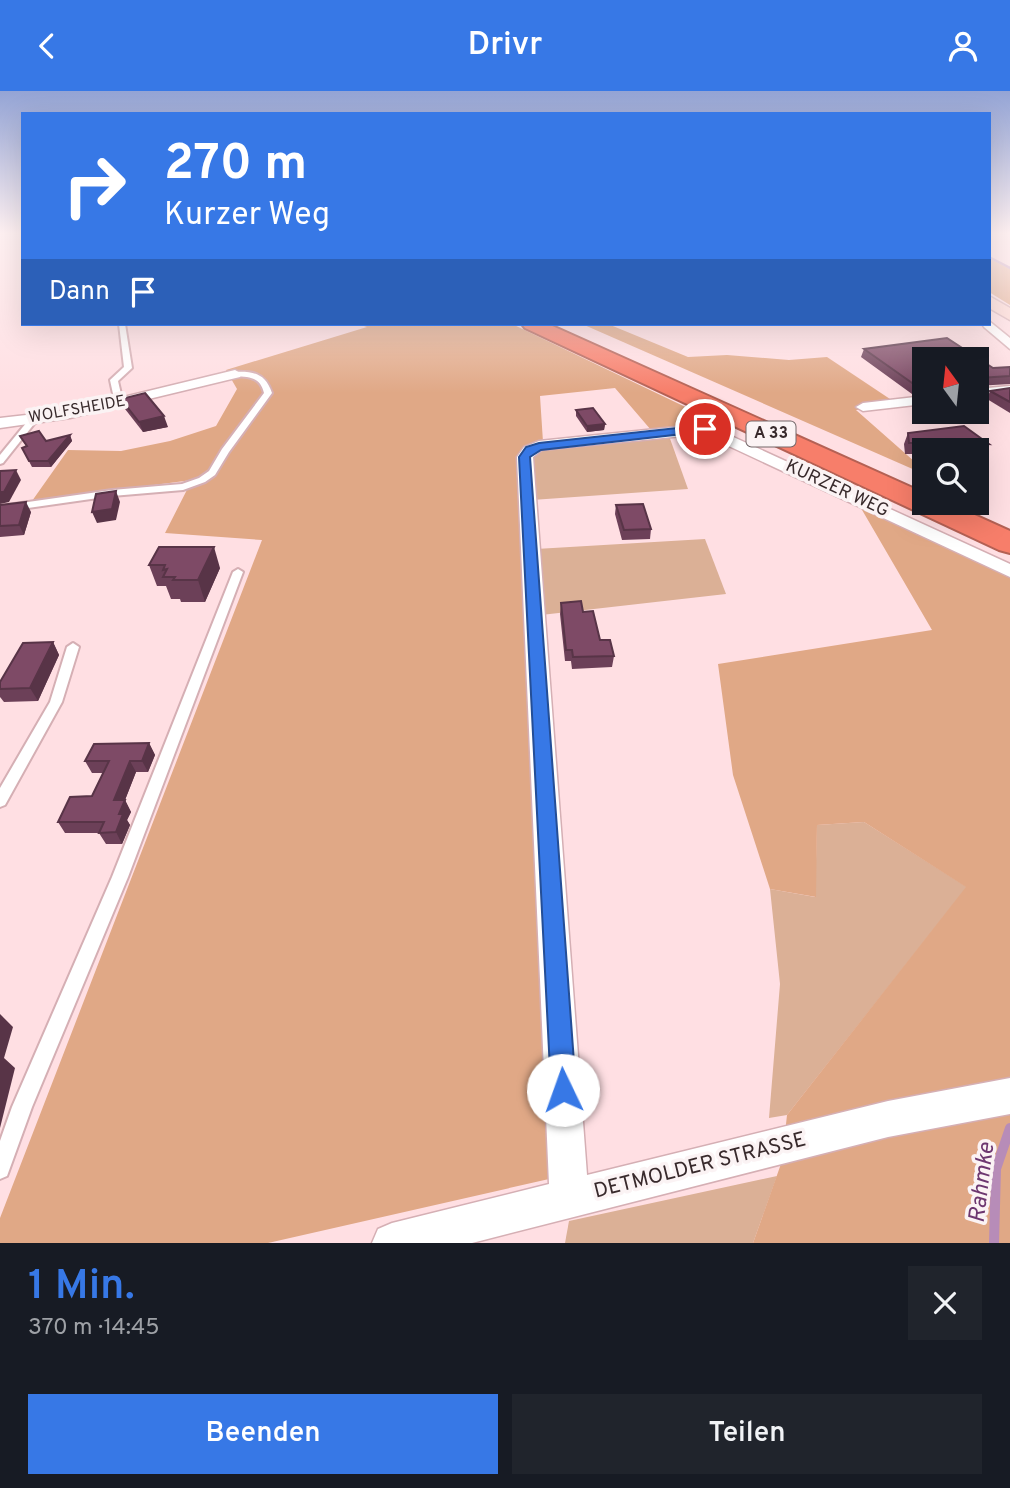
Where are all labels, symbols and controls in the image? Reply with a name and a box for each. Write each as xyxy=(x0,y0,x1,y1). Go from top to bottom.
text: Drivr xyxy=(468,26,542,66)
icon: back xyxy=(28,27,66,65)
icon: person xyxy=(944,27,982,65)
text: 270 m xyxy=(164,135,307,197)
icon: right xyxy=(49,140,140,231)
text: Kurzer Weg xyxy=(164,196,330,236)
icon: arrive xyxy=(124,273,162,311)
text: Dann xyxy=(49,276,110,309)
north arrow xyxy=(912,347,989,423)
map controls xyxy=(912,347,989,515)
street label: WOLFSHEIDE xyxy=(27,392,127,428)
pin xyxy=(675,399,735,459)
icon: arrive xyxy=(686,410,724,448)
road number: A 33 xyxy=(746,421,796,447)
button: search xyxy=(912,438,989,515)
street label: KURZER WEG xyxy=(782,455,892,523)
position arrow xyxy=(526,1053,600,1127)
street label: DETMOLDER STRASSE xyxy=(591,1127,809,1205)
water label: Rahmke xyxy=(964,1140,1002,1225)
text: 1 Min. xyxy=(28,1261,135,1314)
button: close xyxy=(908,1266,982,1340)
text: 370 m · 14:45 xyxy=(28,1314,160,1343)
button: Beenden xyxy=(28,1394,498,1474)
button: Teilen xyxy=(512,1394,982,1474)

